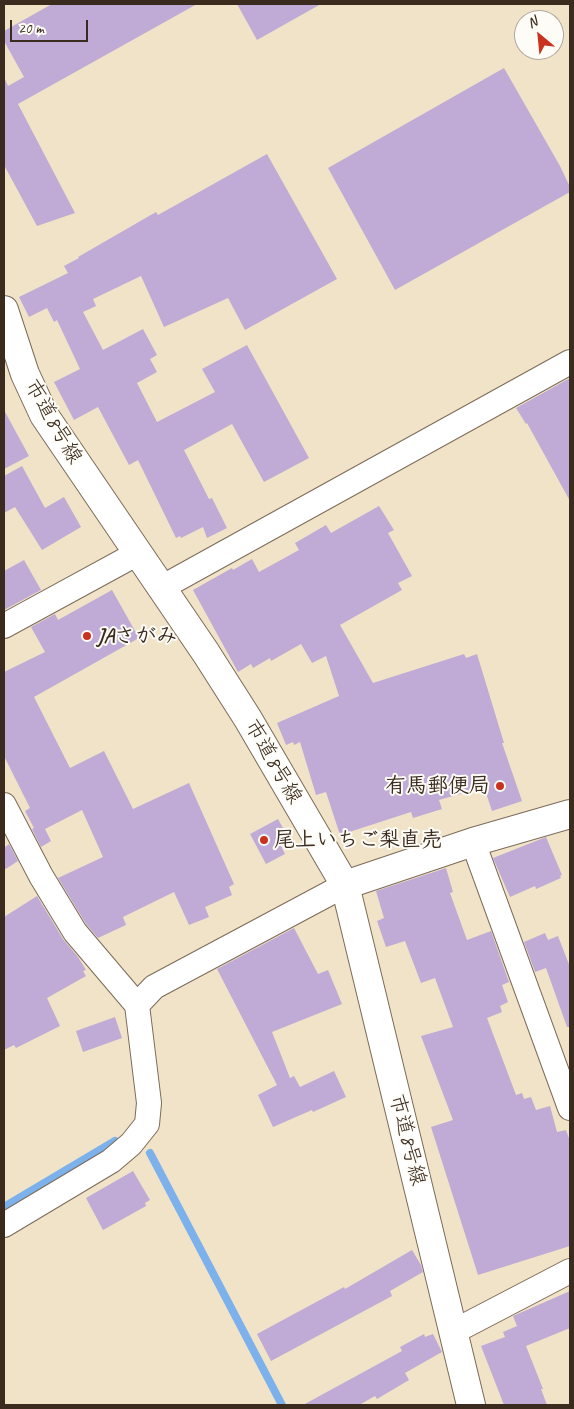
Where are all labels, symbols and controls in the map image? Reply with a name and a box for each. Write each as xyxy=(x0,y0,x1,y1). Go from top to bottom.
scale bar xyxy=(12,10,90,42)
north arrow xyxy=(514,10,564,60)
text: N xyxy=(524,13,540,32)
text: 20 m xyxy=(18,19,44,38)
street label: 市道8号線 xyxy=(19,375,87,469)
place label: JAさがみ xyxy=(97,623,177,649)
marker: JAさがみ xyxy=(81,630,93,642)
street label: 市道8号線 xyxy=(239,715,307,809)
place label: 有馬郵便局 xyxy=(385,773,490,799)
marker: 有馬郵便局 xyxy=(494,780,506,792)
place label: 尾上いちご梨直売 xyxy=(274,827,442,853)
marker: 尾上いちご梨直売 xyxy=(258,834,270,846)
street label: 市道8号線 xyxy=(383,1092,431,1188)

